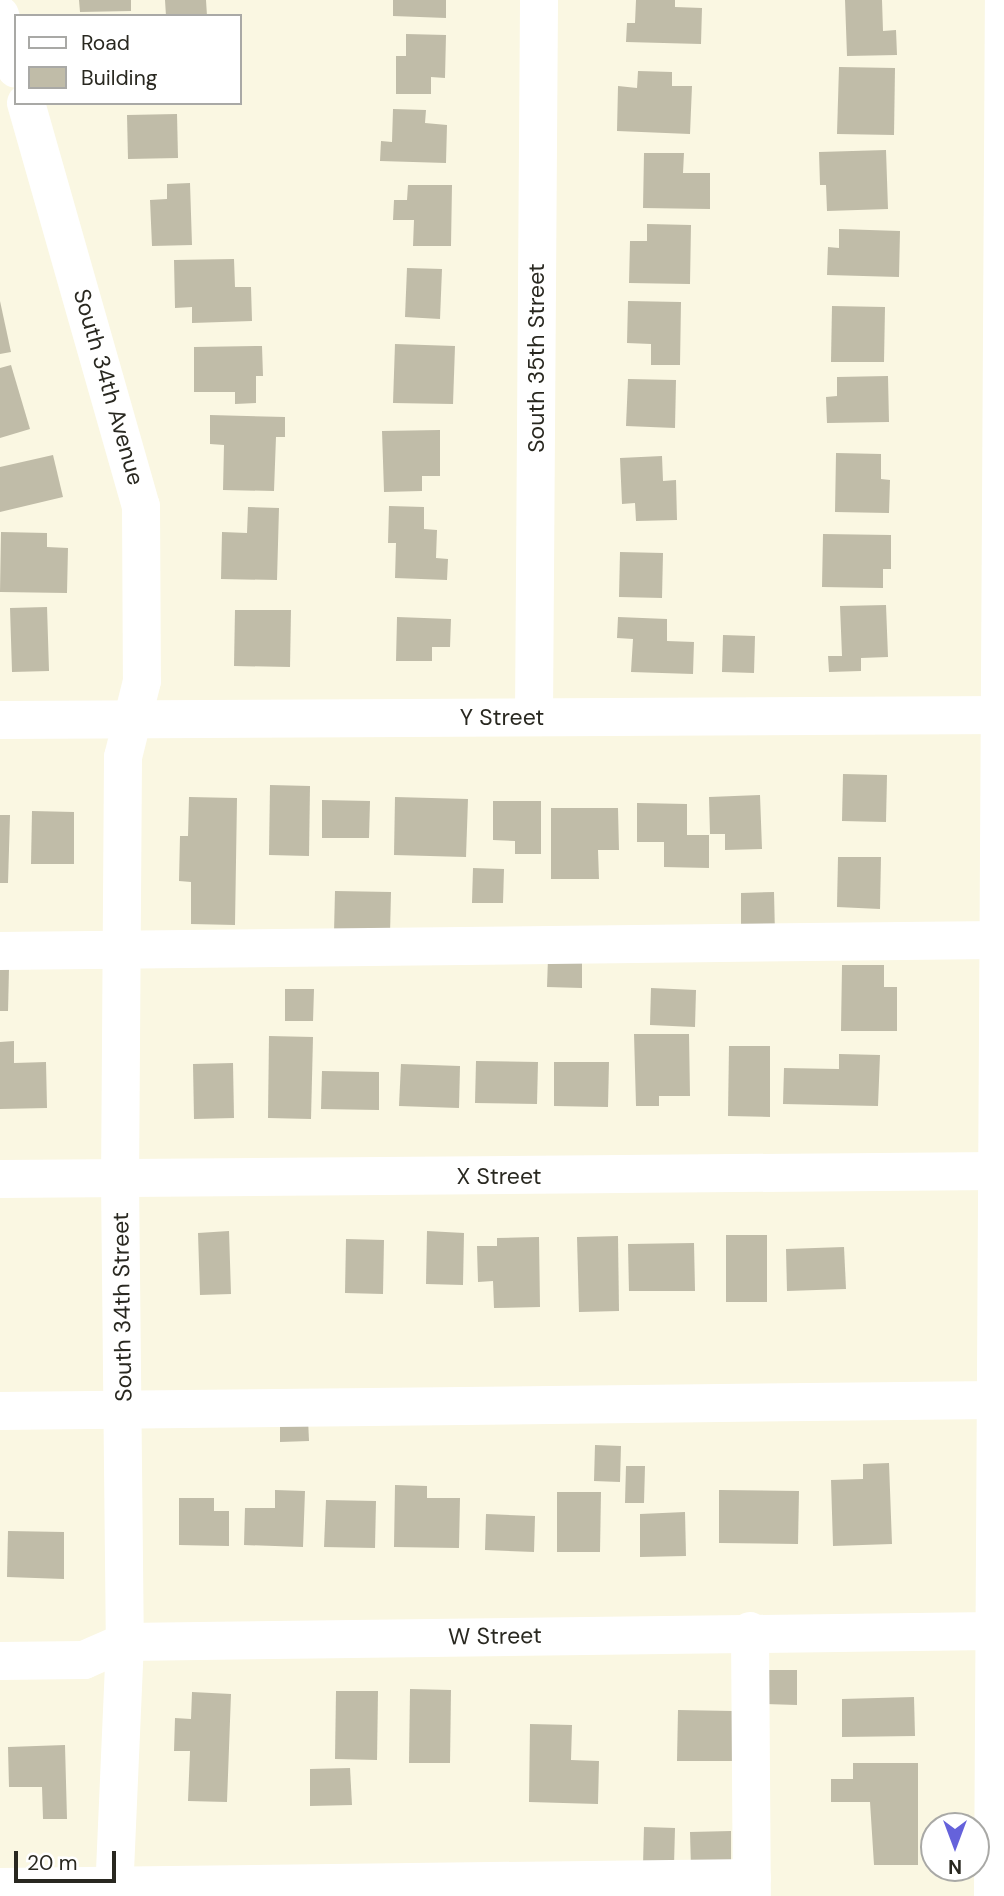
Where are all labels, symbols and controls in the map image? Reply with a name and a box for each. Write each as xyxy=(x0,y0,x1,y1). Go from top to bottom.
legend xyxy=(14,14,242,105)
text: Road xyxy=(81,29,130,57)
text: Building xyxy=(81,64,157,92)
street label: South 35th Street xyxy=(522,263,550,453)
street label: South 34th Avenue xyxy=(68,286,150,488)
street label: Y Street xyxy=(460,703,544,731)
street label: X Street xyxy=(456,1162,542,1190)
street label: South 34th Street xyxy=(107,1212,137,1402)
street label: W Street xyxy=(448,1621,542,1651)
north arrow xyxy=(920,1812,990,1882)
scale bar xyxy=(18,1836,119,1880)
text: 20 m xyxy=(27,1849,78,1877)
text: N xyxy=(948,1854,962,1879)

